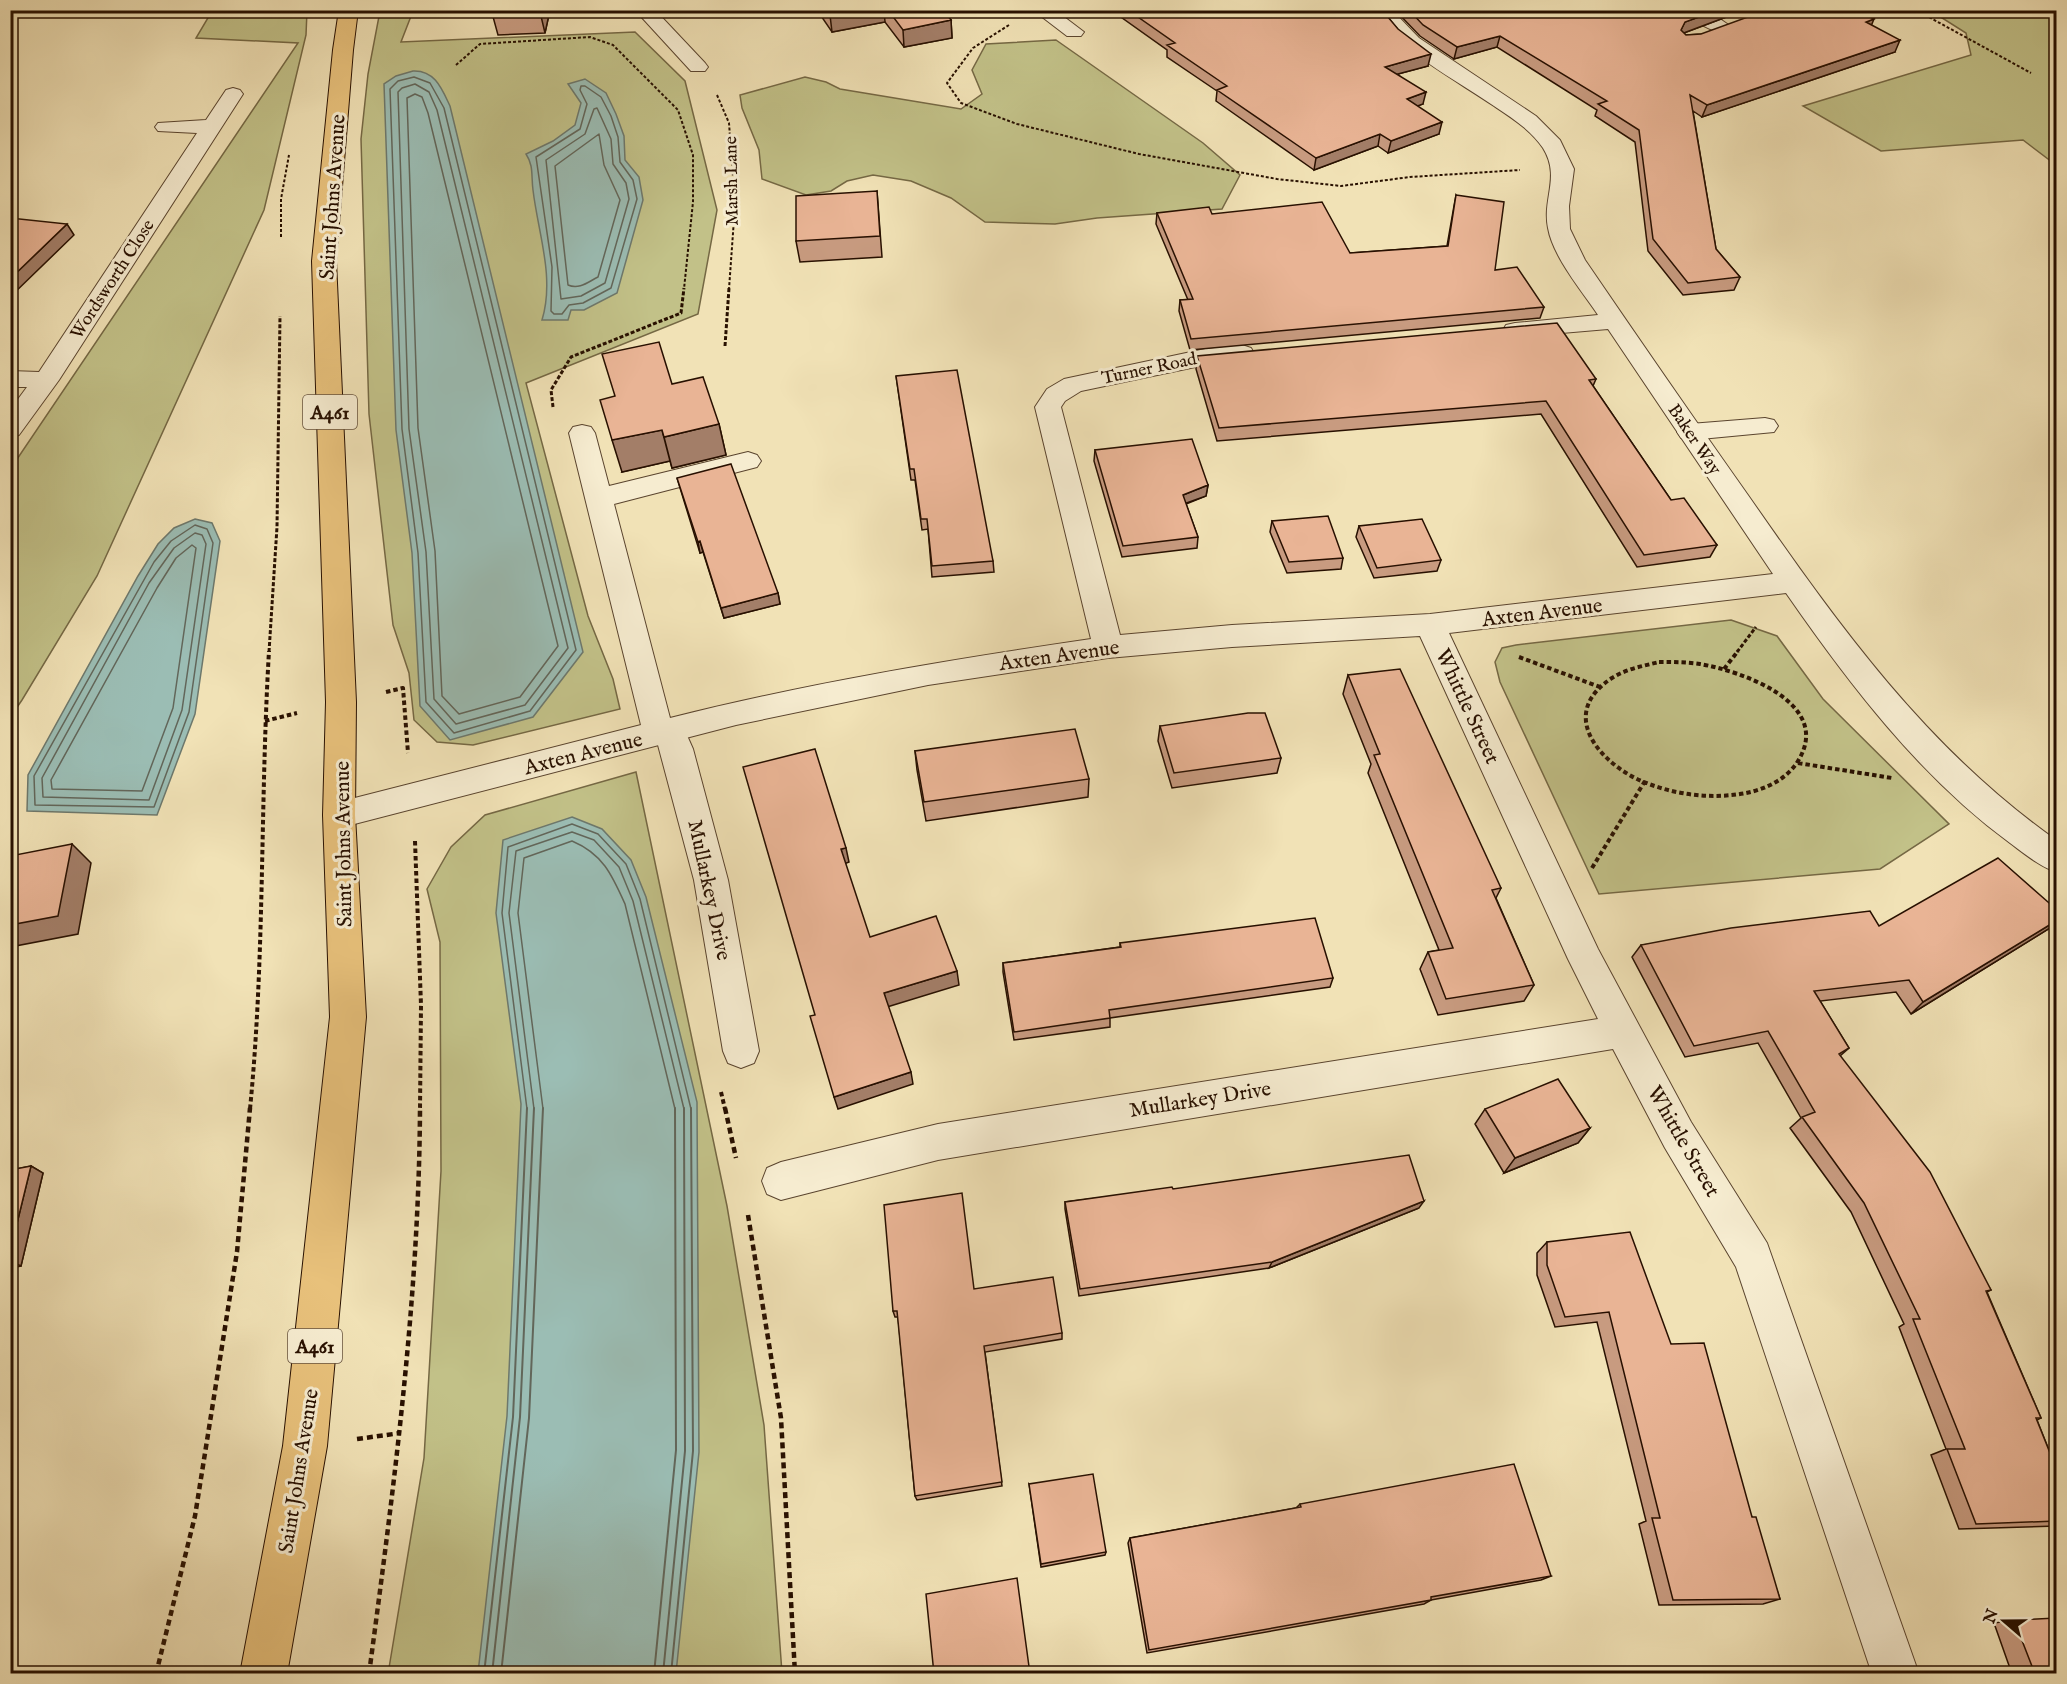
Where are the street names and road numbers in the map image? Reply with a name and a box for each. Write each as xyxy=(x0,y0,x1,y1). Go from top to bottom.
street label: Saint Johns Avenue xyxy=(314,113,353,281)
street label: Marsh Lane xyxy=(720,136,745,226)
street label: Wordsworth Close xyxy=(66,216,160,344)
street label: Turner Road xyxy=(1100,348,1199,391)
road number: A461 xyxy=(303,395,357,429)
street label: Baker Way xyxy=(1662,400,1726,480)
street label: Axten Avenue xyxy=(1479,593,1604,634)
street label: Axten Avenue xyxy=(996,635,1121,678)
street label: Whittle Street xyxy=(1428,645,1505,769)
street label: Axten Avenue xyxy=(520,727,646,782)
street label: Saint Johns Avenue xyxy=(330,760,359,927)
street label: Mullarkey Drive xyxy=(680,817,737,963)
street label: Mullarkey Drive xyxy=(1127,1076,1273,1125)
street label: Whittle Street xyxy=(1640,1081,1725,1202)
road number: A461 xyxy=(288,1329,342,1363)
street label: Saint Johns Avenue xyxy=(273,1387,326,1555)

